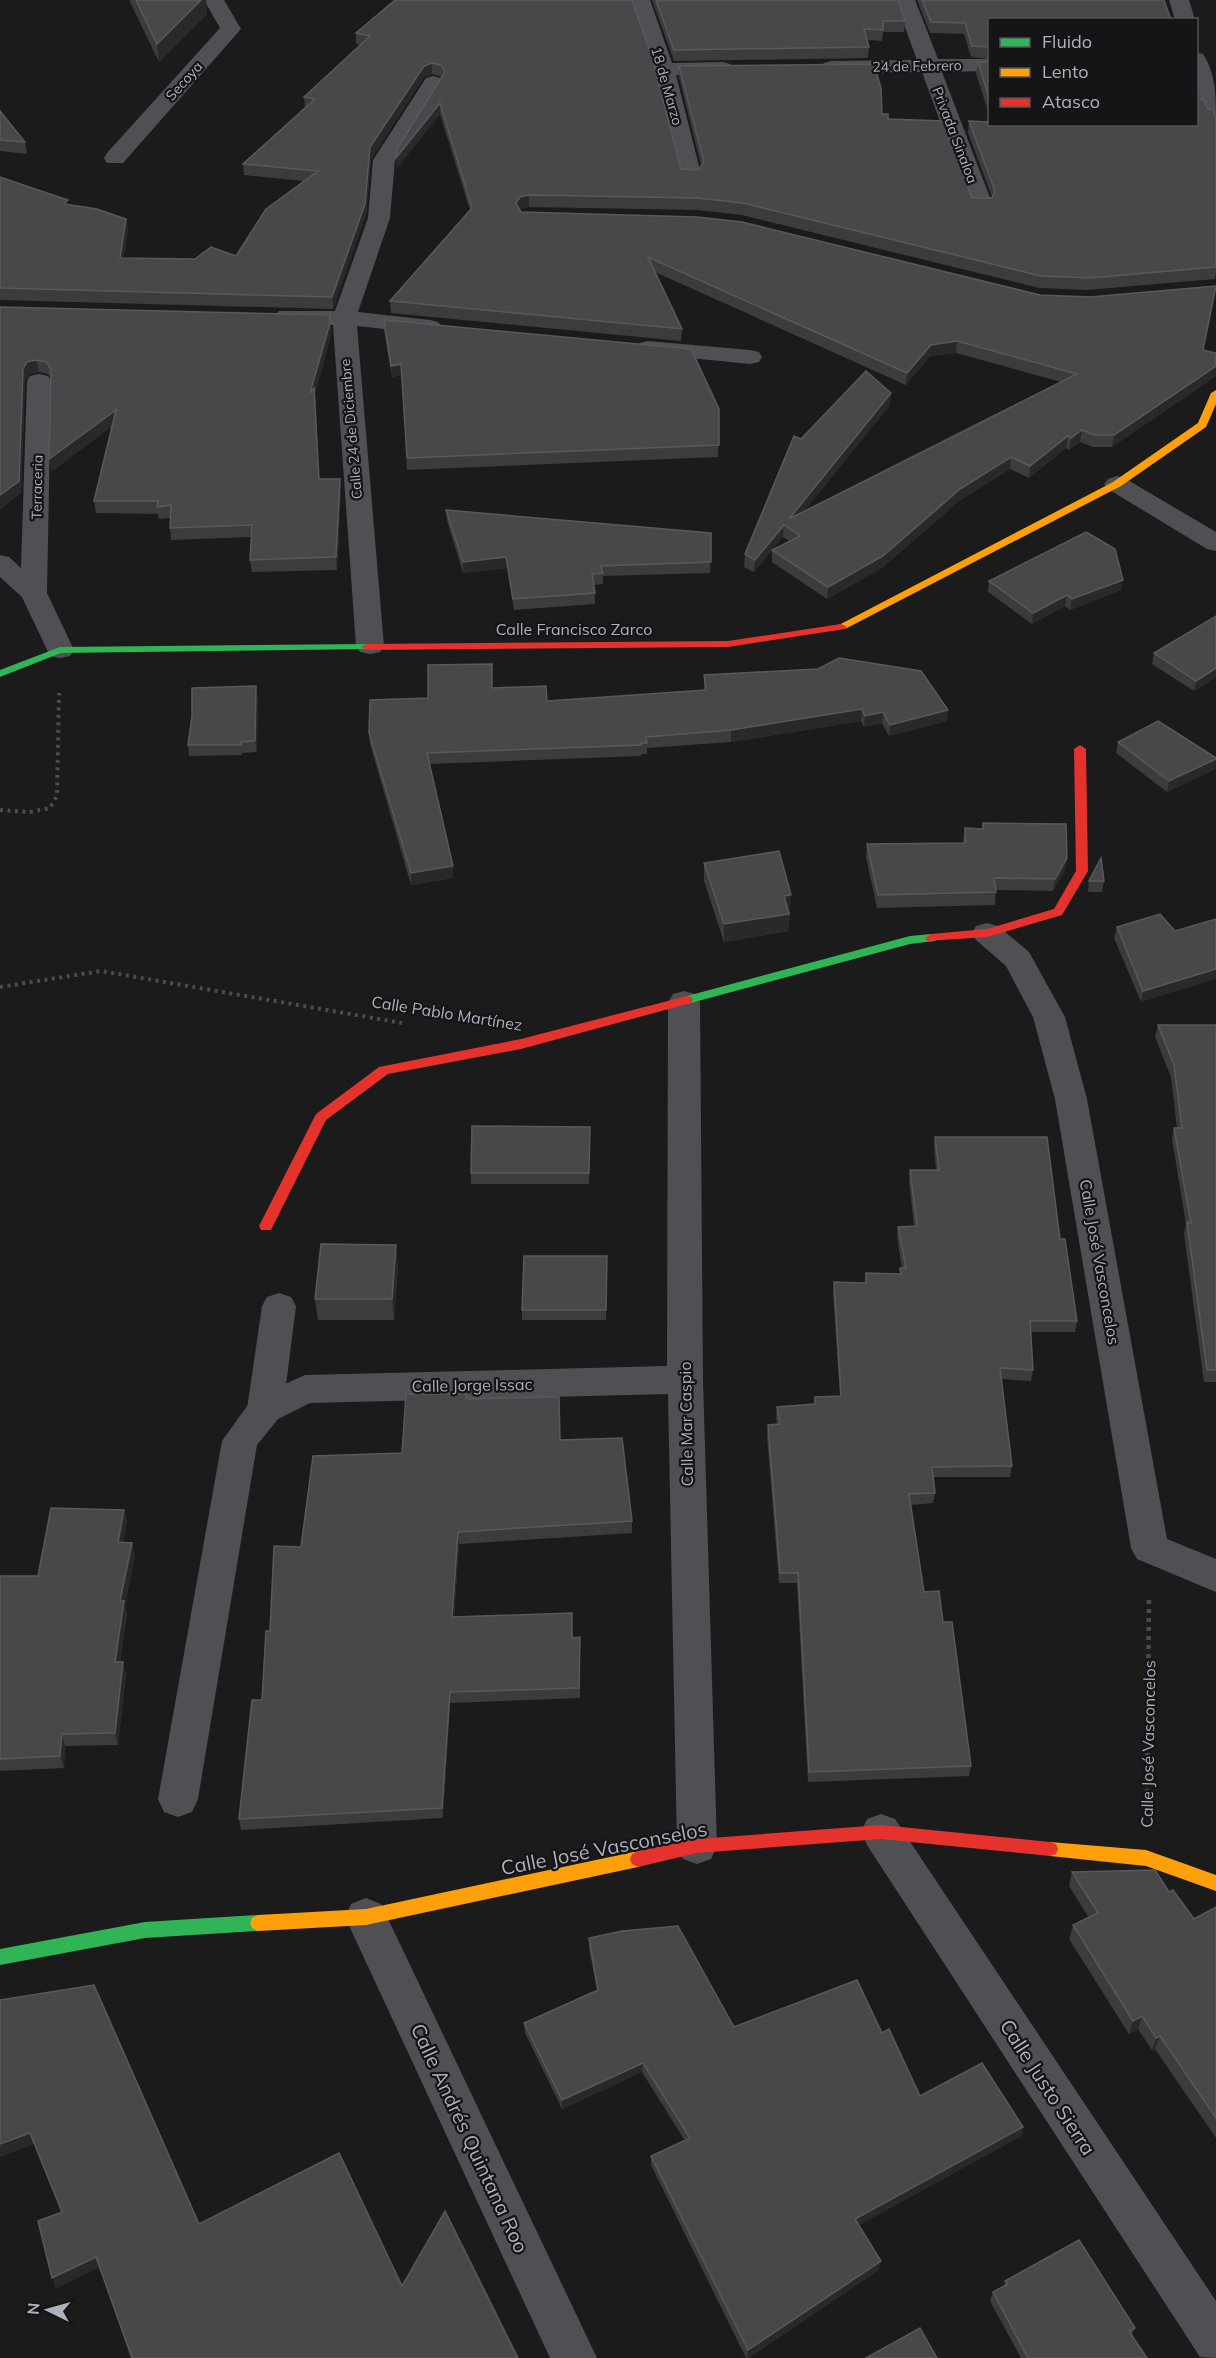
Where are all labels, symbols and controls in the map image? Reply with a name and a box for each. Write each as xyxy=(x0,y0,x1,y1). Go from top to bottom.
legend xyxy=(988,18,1198,126)
text: Fluido xyxy=(1042,30,1092,53)
street label: 18 de Marzo xyxy=(647,45,687,127)
street label: 24 de Febrero xyxy=(872,56,962,76)
street label: Secoya xyxy=(162,58,206,104)
text: Lento xyxy=(1042,60,1089,83)
street label: Privada Sinaloa xyxy=(928,84,982,186)
text: Atasco xyxy=(1042,90,1100,113)
street label: Calle 24 de Diciembre xyxy=(336,358,366,500)
street label: Terraceria xyxy=(27,454,47,520)
street label: Calle Francisco Zarco xyxy=(496,619,652,639)
street label: Calle Pablo Martínez xyxy=(370,991,524,1035)
street label: Calle José Vasconcelos xyxy=(1076,1178,1124,1346)
street label: Calle Mar Caspio xyxy=(675,1361,697,1487)
street label: Calle Jorge Issac xyxy=(411,1374,533,1396)
street label: Calle José Vasconcelos xyxy=(1137,1660,1159,1828)
street label: Calle José Vasconselos xyxy=(499,1816,709,1880)
street label: Calle Justo Sierra xyxy=(995,2014,1101,2160)
street label: Calle Andrés Quintana Roo xyxy=(406,2019,534,2257)
north arrow xyxy=(18,2280,78,2340)
text: N xyxy=(23,2302,44,2316)

